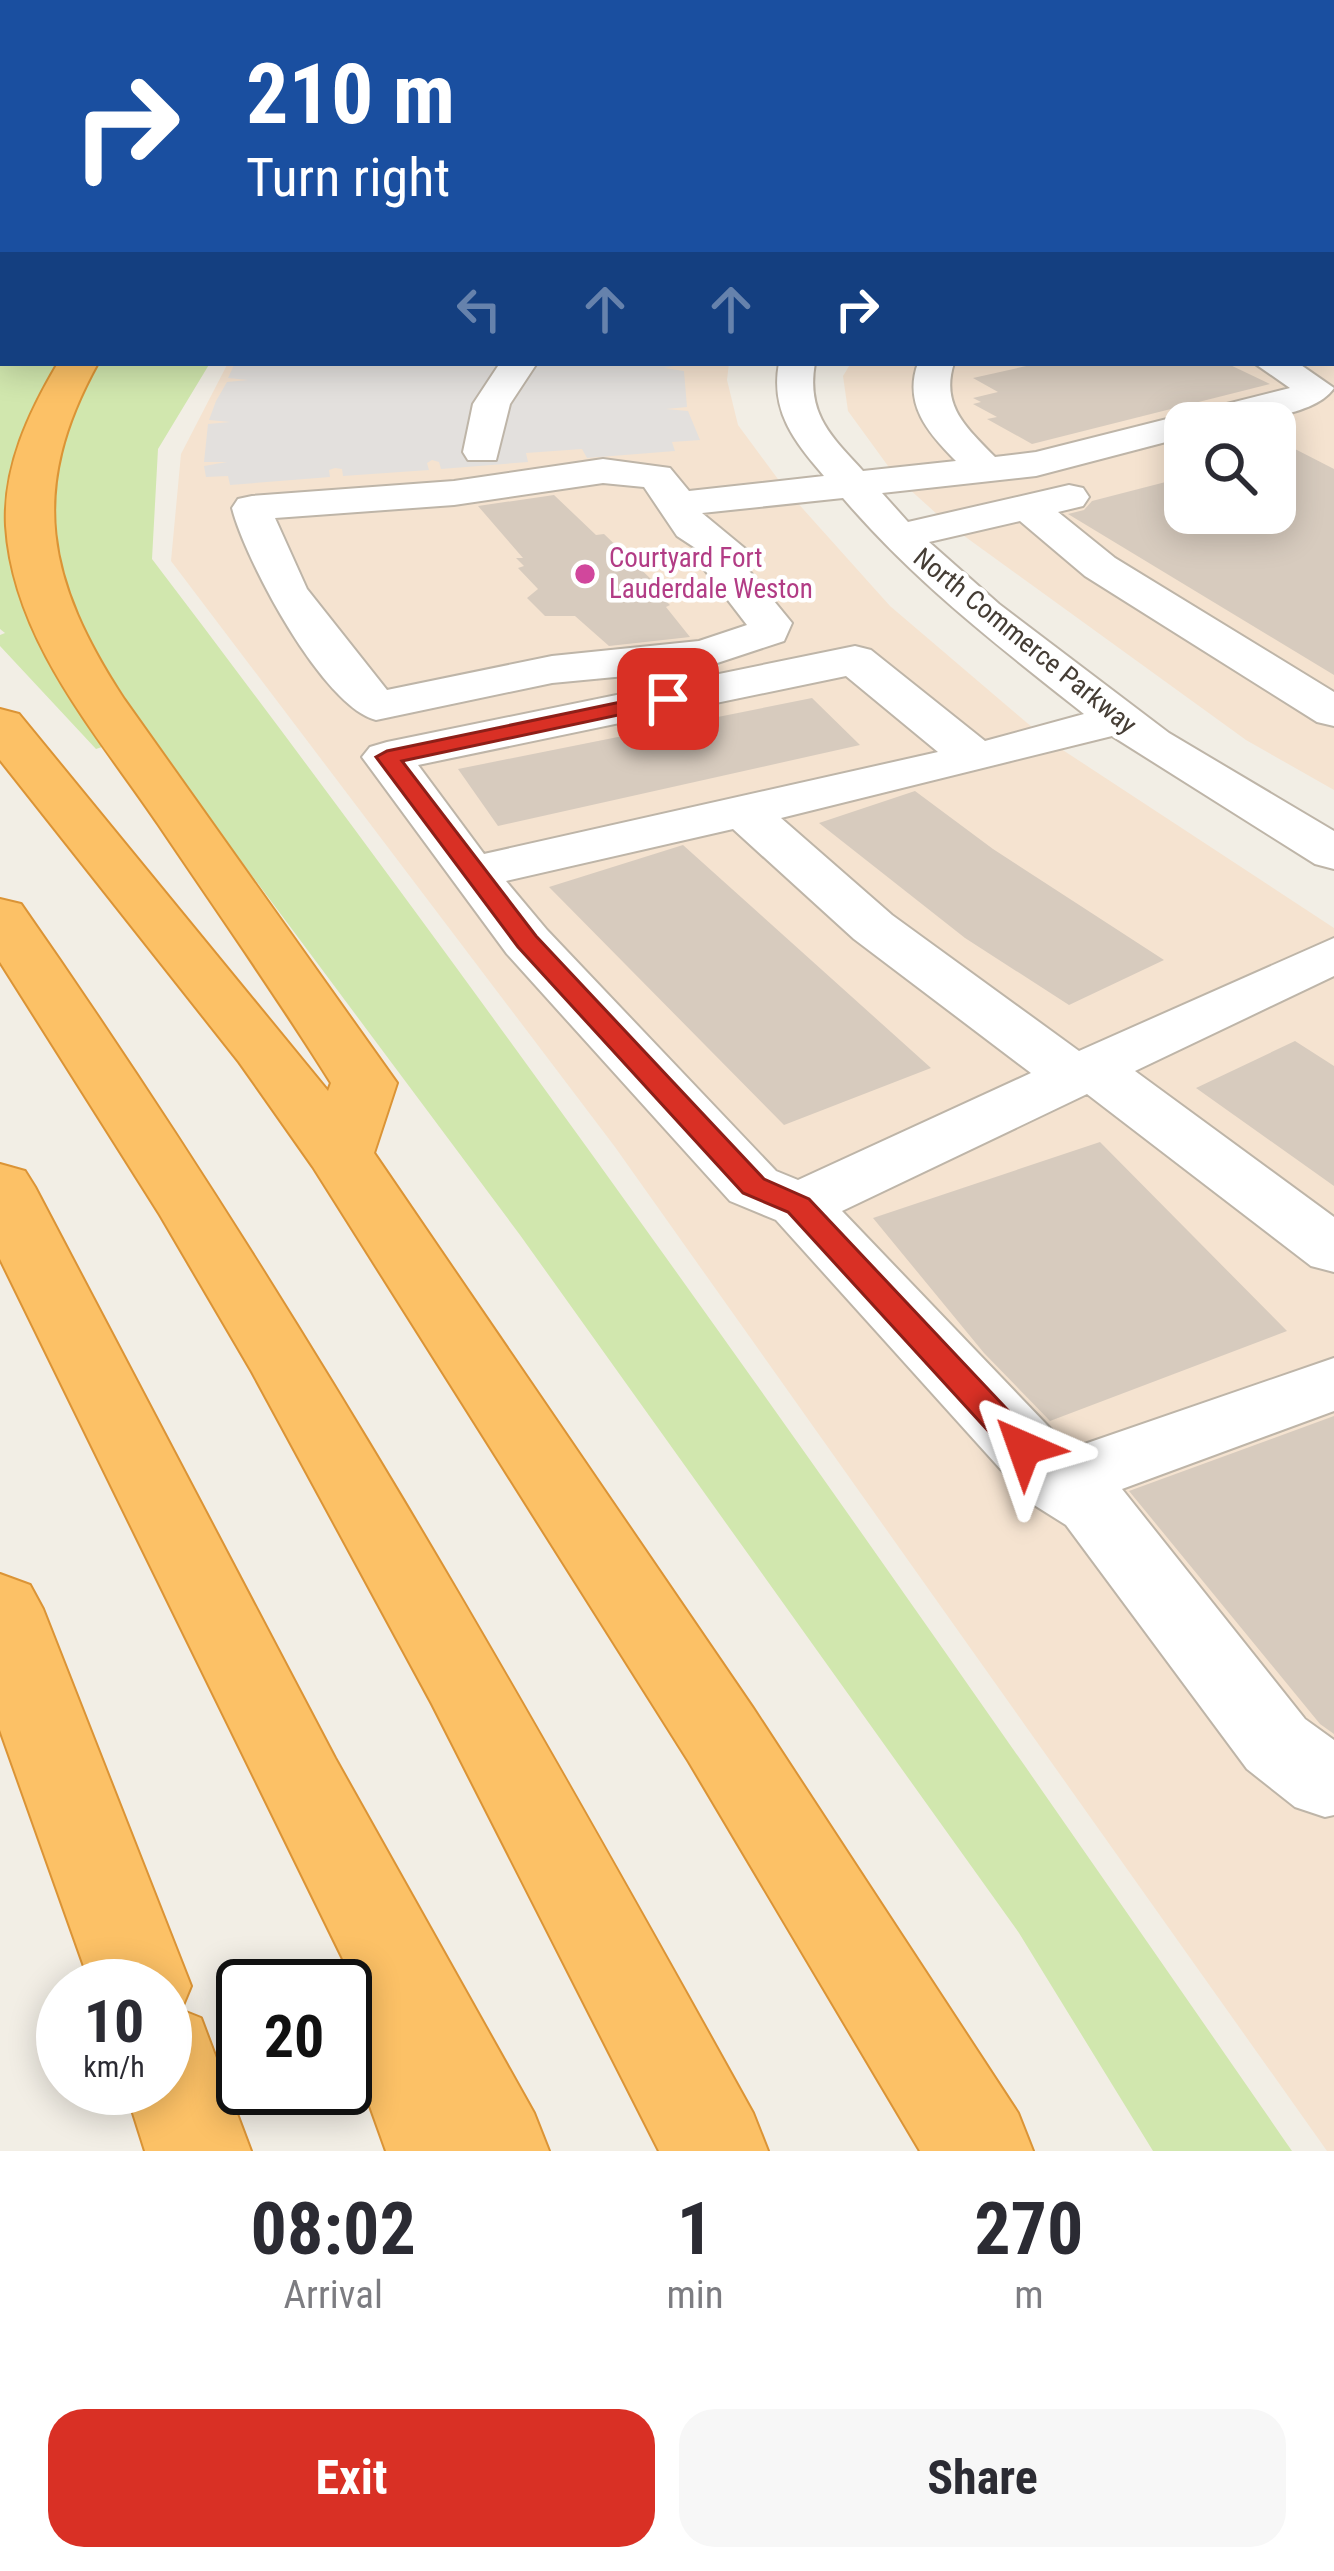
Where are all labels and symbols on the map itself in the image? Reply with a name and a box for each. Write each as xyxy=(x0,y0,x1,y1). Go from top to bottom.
street label: North Commerce Parkway xyxy=(907,541,1143,741)
place label: Courtyard Fort Lauderdale Weston xyxy=(609,542,813,605)
marker: Courtyard Fort Lauderdale Weston xyxy=(572,561,598,587)
pin xyxy=(617,648,719,750)
position arrow xyxy=(961,1385,1087,1511)
speed limit sign: 20 xyxy=(216,1959,372,2115)

